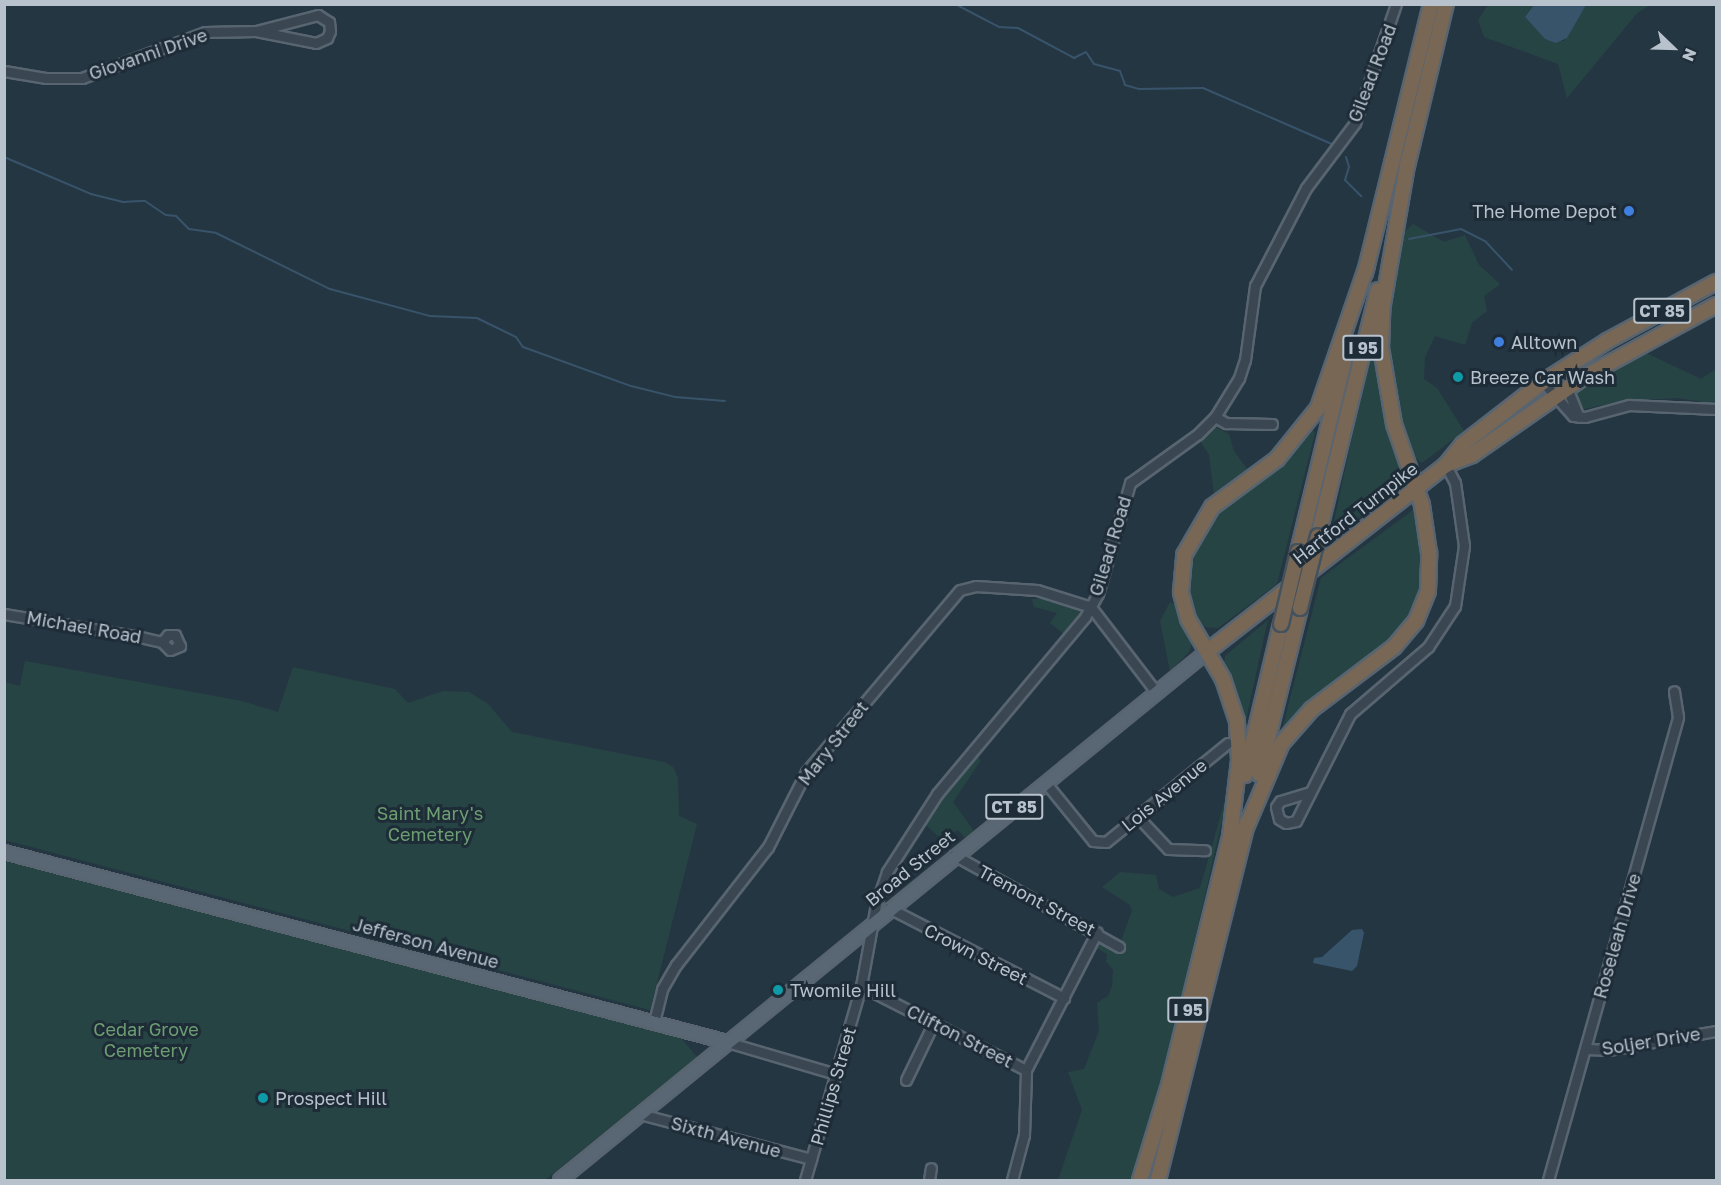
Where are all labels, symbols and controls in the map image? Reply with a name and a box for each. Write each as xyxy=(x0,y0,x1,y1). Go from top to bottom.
north arrow xyxy=(1643,18,1703,78)
street label: Gilead Road xyxy=(1343,21,1401,125)
street label: Giovanni Drive xyxy=(86,24,210,84)
text: N xyxy=(1678,46,1701,65)
place label: The Home Depot xyxy=(1472,200,1617,222)
marker: The Home Depot xyxy=(1622,204,1636,218)
road number: CT 85 xyxy=(1632,298,1692,324)
place label: Alltown xyxy=(1511,331,1577,353)
road number: I 95 xyxy=(1342,335,1384,361)
marker: Alltown xyxy=(1492,335,1506,349)
place label: Breeze Car Wash xyxy=(1470,366,1615,388)
marker: Breeze Car Wash xyxy=(1451,370,1465,384)
street label: Hartford Turnpike xyxy=(1288,457,1422,569)
street label: Gilead Road xyxy=(1085,493,1135,599)
street label: Michael Road xyxy=(25,606,143,648)
street label: Mary Street xyxy=(793,697,873,789)
street label: Lois Avenue xyxy=(1117,754,1211,836)
road number: CT 85 xyxy=(984,794,1044,820)
park label: Saint Mary's Cemetery xyxy=(377,803,483,846)
street label: Broad Street xyxy=(861,825,959,911)
street label: Tremont Street xyxy=(975,860,1099,940)
street label: Roseleah Drive xyxy=(1589,871,1645,1001)
street label: Jefferson Avenue xyxy=(351,913,501,973)
street label: Crown Street xyxy=(921,919,1031,989)
place label: Twomile Hill xyxy=(790,979,896,1001)
marker: Twomile Hill xyxy=(771,983,785,997)
road number: I 95 xyxy=(1167,997,1209,1023)
street label: Clifton Street xyxy=(903,1000,1017,1072)
park label: Cedar Grove Cemetery xyxy=(93,1019,199,1062)
street label: Soljer Drive xyxy=(1600,1023,1702,1059)
street label: Phillips Street xyxy=(806,1024,860,1148)
place label: Prospect Hill xyxy=(275,1087,387,1109)
marker: Prospect Hill xyxy=(256,1091,270,1105)
street label: Sixth Avenue xyxy=(669,1112,783,1162)

